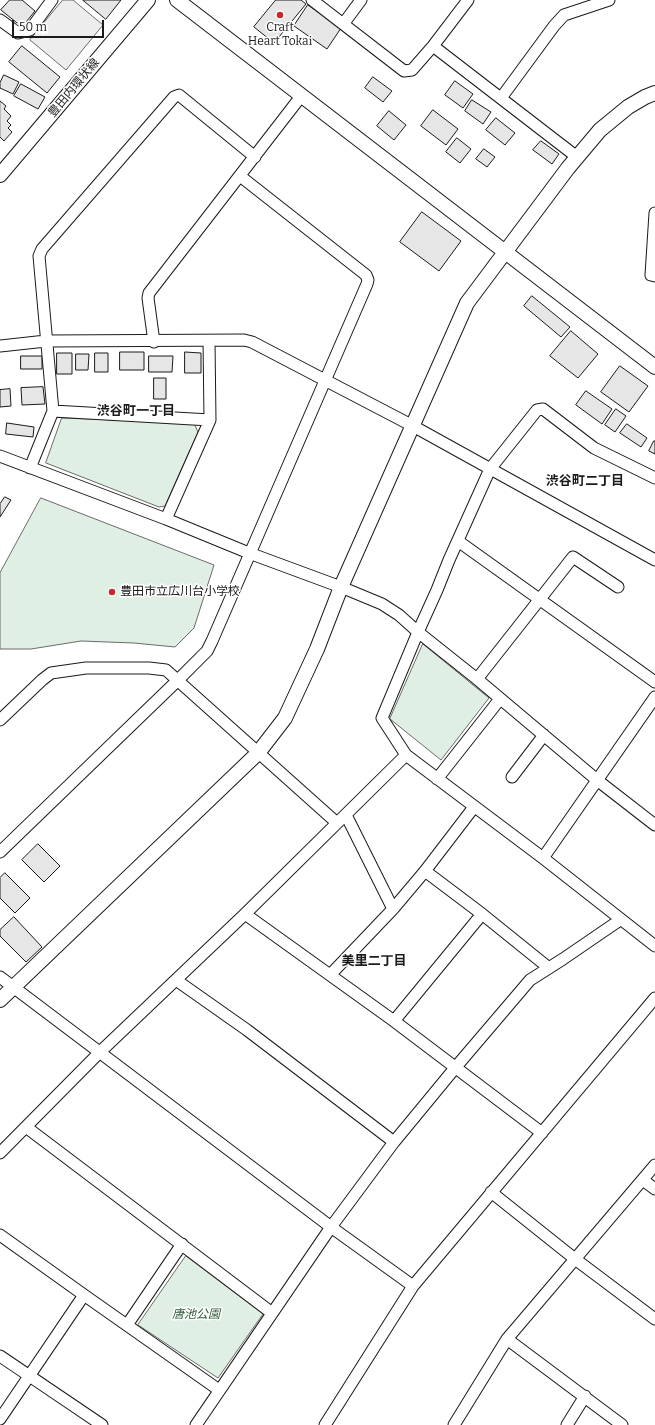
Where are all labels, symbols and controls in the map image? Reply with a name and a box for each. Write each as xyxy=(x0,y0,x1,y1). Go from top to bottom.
marker: Craft Heart Tokai xyxy=(275,10,285,20)
scale bar xyxy=(14,12,106,38)
text: 50 m xyxy=(19,20,47,34)
place label: Craft Heart Tokai xyxy=(248,21,312,49)
street label: 豊田内環状線 xyxy=(45,56,103,120)
district label: 渋谷町一丁目 xyxy=(97,403,175,419)
district label: 渋谷町二丁目 xyxy=(546,473,624,489)
place label: 豊田市立広川台小学校 xyxy=(120,585,240,599)
marker: 豊田市立広川台小学校 xyxy=(107,587,117,597)
district label: 美里二丁目 xyxy=(342,953,406,969)
park label: 唐池公園 xyxy=(172,1308,220,1322)

